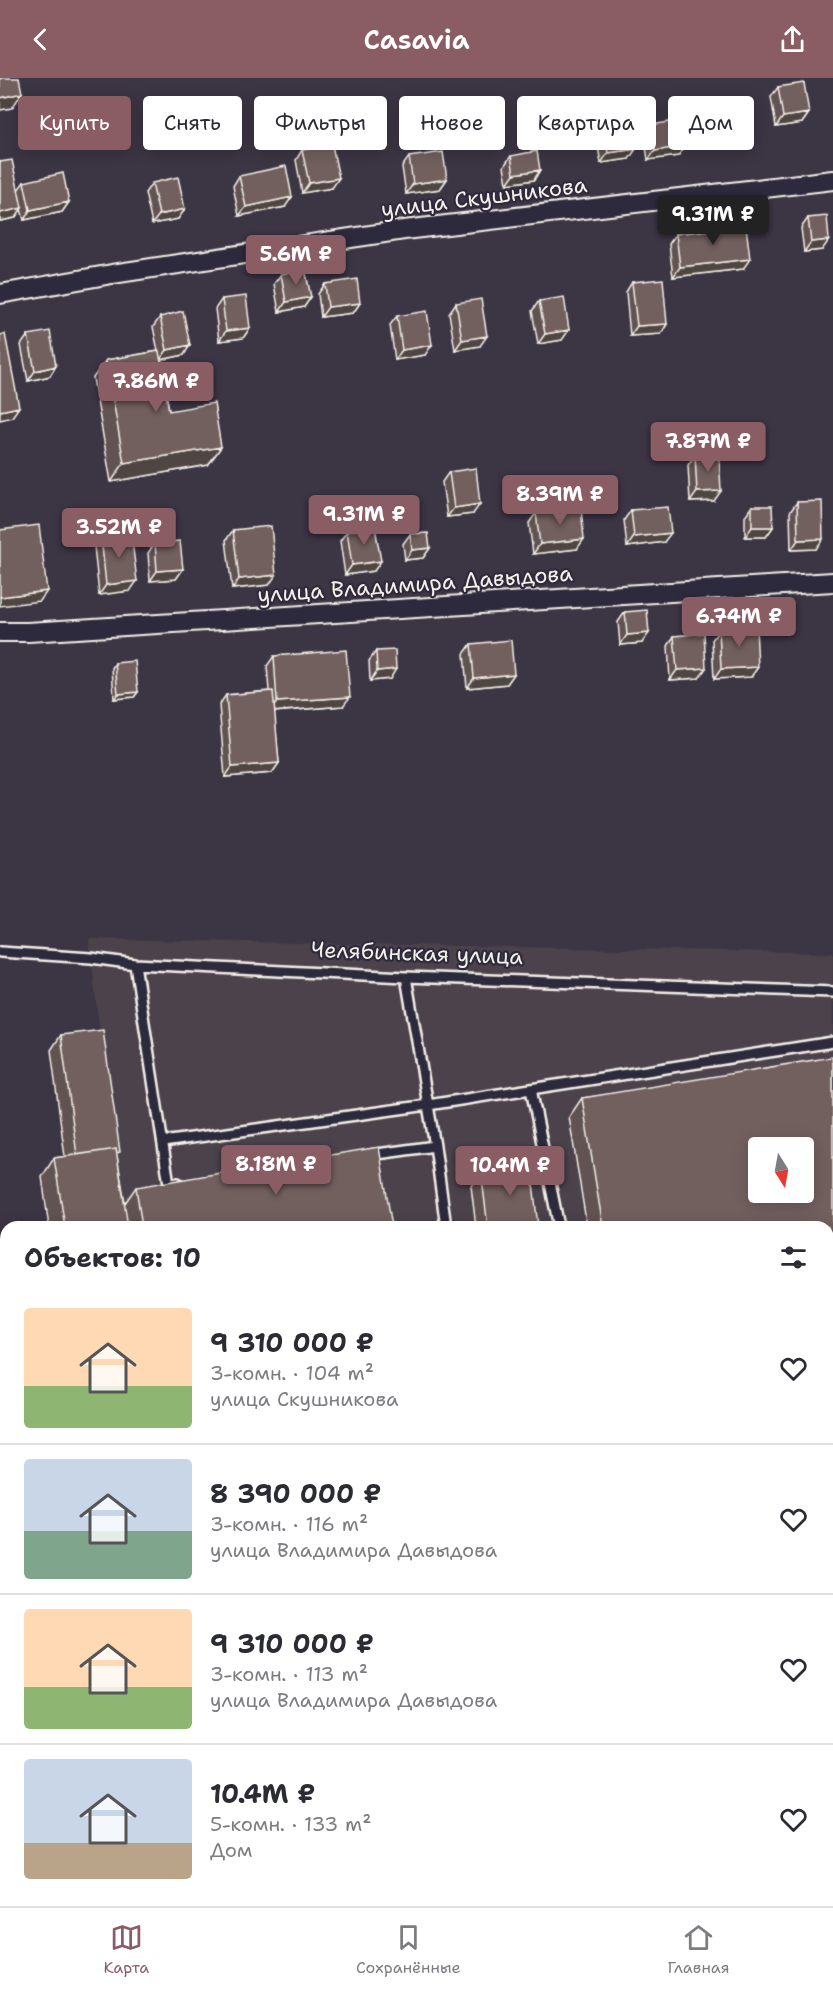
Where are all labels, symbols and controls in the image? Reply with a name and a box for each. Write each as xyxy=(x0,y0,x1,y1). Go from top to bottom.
text: Casavia xyxy=(363,21,470,58)
icon: back xyxy=(24,23,57,56)
icon: share xyxy=(776,23,809,56)
chip: Купить xyxy=(18,96,131,150)
chip: Снять xyxy=(143,96,242,150)
chip: Фильтры xyxy=(254,96,387,150)
chip: Новое xyxy=(399,96,505,150)
chip: Квартира xyxy=(517,96,656,150)
chip: Дом xyxy=(668,96,754,150)
street label: улица Скушникова xyxy=(379,170,589,224)
pin: 9.31M ₽ xyxy=(658,195,768,246)
text: 9.31M ₽ xyxy=(672,201,754,227)
pin: 5.6M ₽ xyxy=(247,235,345,286)
text: 5.6M ₽ xyxy=(260,241,332,267)
pin: 7.86M ₽ xyxy=(101,362,211,413)
text: 7.86M ₽ xyxy=(113,368,199,394)
pin: 7.87M ₽ xyxy=(653,422,763,473)
text: 7.87M ₽ xyxy=(665,428,751,454)
pin: 8.39M ₽ xyxy=(505,475,615,526)
text: 8.39M ₽ xyxy=(516,481,604,507)
pin: 9.31M ₽ xyxy=(309,495,419,546)
text: 9.31M ₽ xyxy=(323,501,405,527)
pin: 3.52M ₽ xyxy=(64,508,174,559)
text: 3.52M ₽ xyxy=(76,514,162,540)
street label: улица Владимира Давыдова xyxy=(256,558,574,609)
pin: 6.74M ₽ xyxy=(684,597,794,648)
text: 6.74M ₽ xyxy=(696,603,782,629)
street label: Челябинская улица xyxy=(311,935,524,971)
north arrow xyxy=(748,1137,814,1203)
map controls xyxy=(748,1137,814,1203)
pin: 8.18M ₽ xyxy=(221,1145,331,1196)
pin: 10.4M ₽ xyxy=(455,1146,565,1197)
text: 8.18M ₽ xyxy=(235,1151,317,1177)
text: 10.4M ₽ xyxy=(469,1152,551,1178)
text: Объектов: 10 xyxy=(24,1240,201,1275)
icon: filters xyxy=(777,1241,810,1274)
text: 9 310 000 ₽ xyxy=(210,1325,374,1360)
icon: home xyxy=(72,1332,144,1404)
icon: heart xyxy=(777,1352,810,1385)
text: 3-комн. · 104 m² xyxy=(210,1360,374,1386)
text: улица Скушникова xyxy=(210,1386,399,1412)
text: 8 390 000 ₽ xyxy=(210,1476,381,1511)
icon: home xyxy=(72,1483,144,1555)
icon: heart xyxy=(777,1503,810,1536)
text: 3-комн. · 116 m² xyxy=(210,1511,368,1537)
text: улица Владимира Давыдова xyxy=(210,1537,497,1563)
text: 9 310 000 ₽ xyxy=(210,1626,374,1661)
icon: home xyxy=(72,1633,144,1705)
icon: heart xyxy=(777,1653,810,1686)
text: 3-комн. · 113 m² xyxy=(210,1661,368,1687)
text: улица Владимира Давыдова xyxy=(210,1687,497,1713)
text: 10.4M ₽ xyxy=(210,1776,316,1811)
icon: home xyxy=(72,1783,144,1855)
icon: heart xyxy=(777,1803,810,1836)
text: 5-комн. · 133 m² xyxy=(210,1811,372,1837)
text: Дом xyxy=(210,1837,252,1863)
tab: Карта xyxy=(103,1921,149,1978)
tab: Сохранённые xyxy=(356,1921,461,1978)
tab: Главная xyxy=(668,1921,730,1978)

